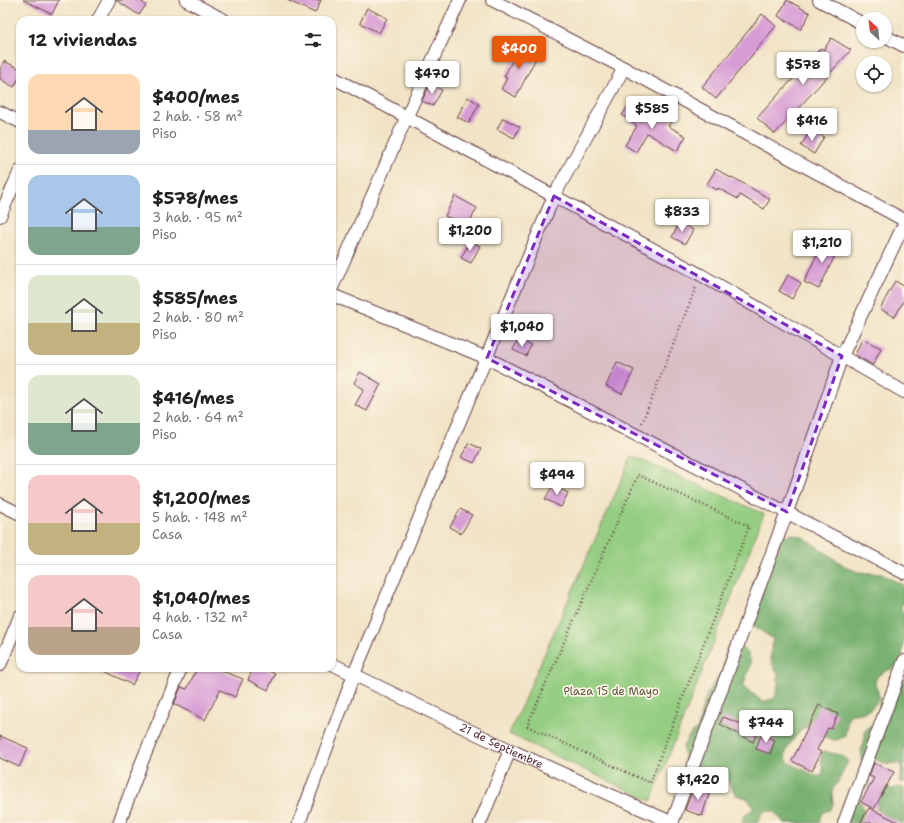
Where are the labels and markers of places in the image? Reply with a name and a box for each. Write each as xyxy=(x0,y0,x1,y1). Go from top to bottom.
pin: $400 xyxy=(495,36,543,70)
pin: $578 xyxy=(779,52,827,86)
pin: $470 xyxy=(408,61,456,95)
pin: $585 xyxy=(628,96,676,130)
pin: $416 xyxy=(788,108,836,142)
pin: $833 xyxy=(658,199,706,233)
pin: $1,200 xyxy=(437,218,503,252)
pin: $1,210 xyxy=(789,230,855,264)
pin: $1,040 xyxy=(489,314,555,348)
pin: $494 xyxy=(533,462,581,496)
pin: $744 xyxy=(742,710,790,744)
pin: $1,420 xyxy=(665,767,731,801)

